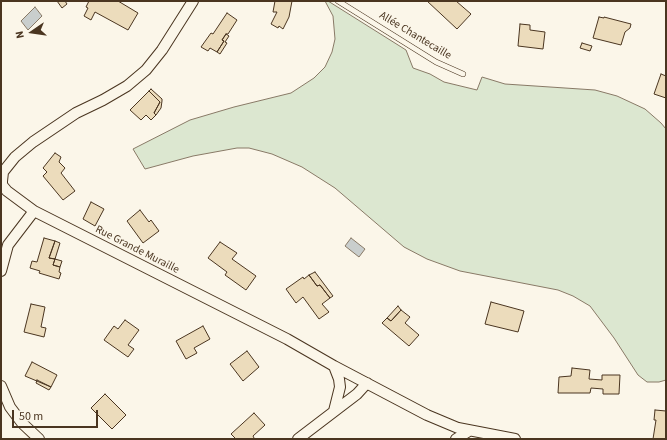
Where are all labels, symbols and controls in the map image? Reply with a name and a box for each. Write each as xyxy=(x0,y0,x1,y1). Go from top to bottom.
street label: Allée Chantecaille xyxy=(377,9,453,63)
north arrow xyxy=(12,12,52,52)
text: N xyxy=(12,30,28,40)
street label: Rue Grande Muraille xyxy=(93,223,181,277)
scale bar xyxy=(14,402,100,428)
text: 50 m xyxy=(19,408,43,425)

